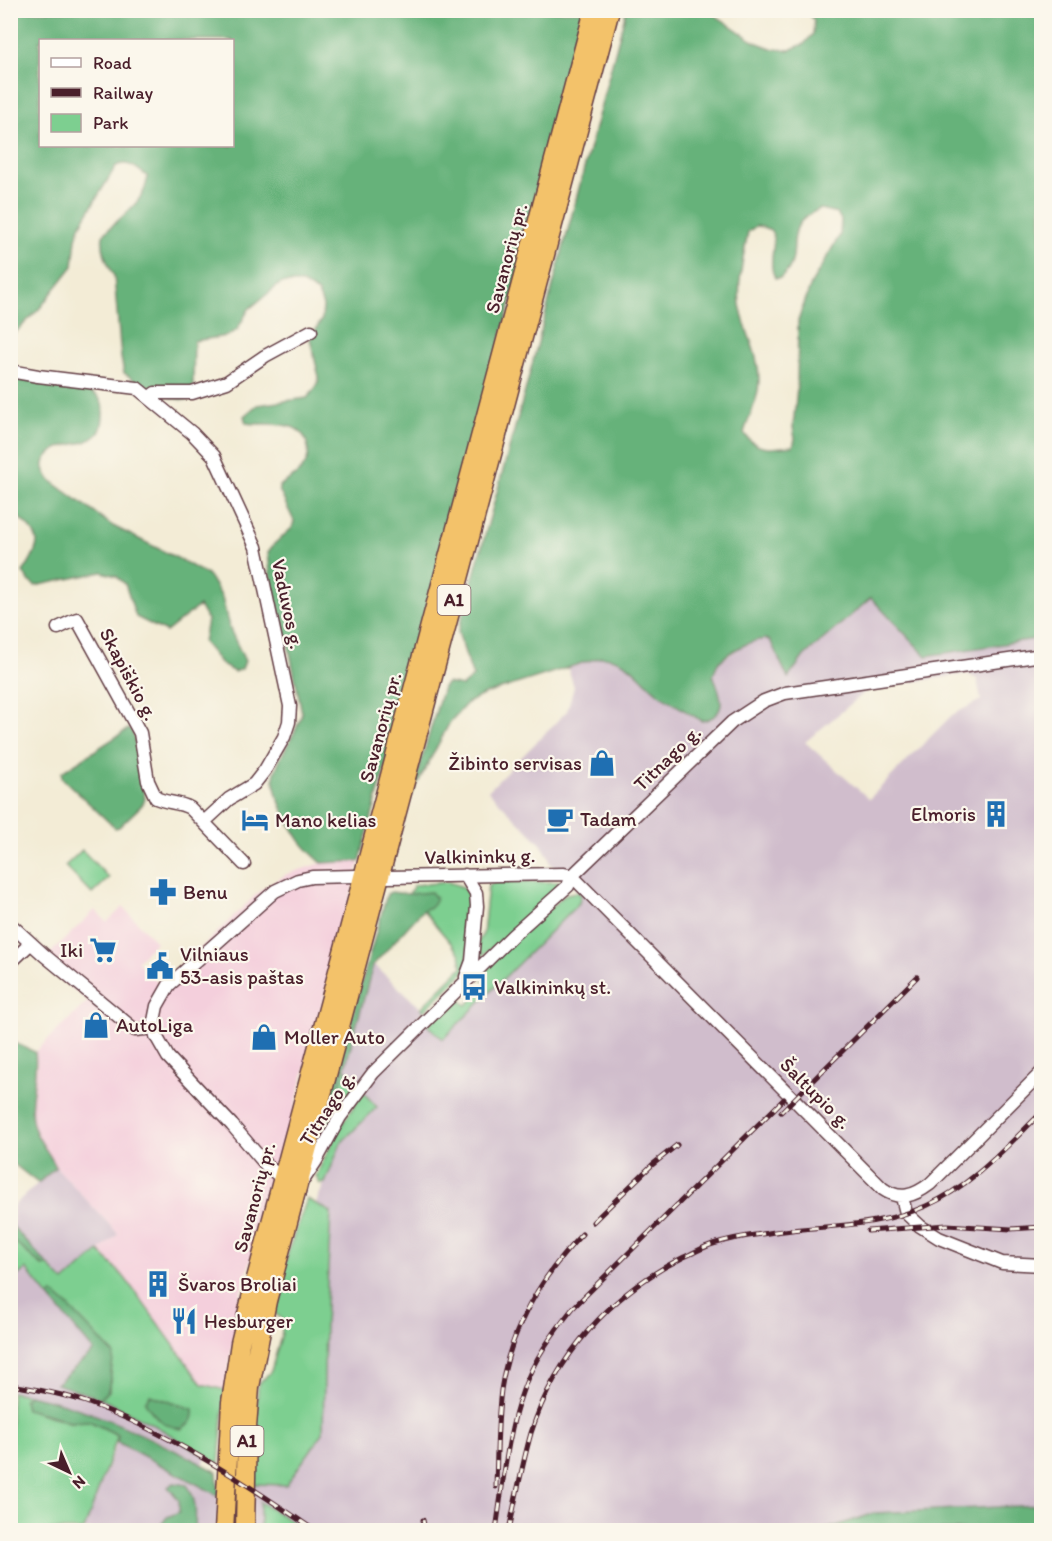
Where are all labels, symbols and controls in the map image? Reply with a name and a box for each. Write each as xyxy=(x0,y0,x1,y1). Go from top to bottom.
legend xyxy=(39,39,234,147)
text: Road xyxy=(93,52,132,74)
text: Railway xyxy=(93,82,154,104)
text: Park xyxy=(93,112,128,134)
street label: Savanorių pr. xyxy=(480,200,532,316)
street label: Vaduvos g. xyxy=(267,557,309,651)
road number: A1 xyxy=(438,585,470,615)
street label: Skapiškio g. xyxy=(95,624,163,724)
street label: Savanorių pr. xyxy=(354,669,406,785)
street label: Titnago g. xyxy=(628,720,706,796)
shop icon: Žibinto servisas xyxy=(587,748,617,778)
place label: Žibinto servisas xyxy=(449,751,582,775)
building icon: Elmoris xyxy=(981,799,1011,829)
place label: Elmoris xyxy=(911,802,976,826)
cafe icon: Tadam xyxy=(545,804,575,834)
hotel icon: Mano kelias xyxy=(240,805,270,835)
place label: Tadam xyxy=(580,807,637,831)
place label: Mano kelias xyxy=(275,808,377,832)
street label: Valkininkų g. xyxy=(424,843,536,869)
pharmacy icon: Benu xyxy=(148,877,178,907)
place label: Benu xyxy=(183,880,228,904)
supermarket icon: Iki xyxy=(88,935,118,965)
place label: Iki xyxy=(60,938,83,962)
place label: Vilniaus 53-asis paštas xyxy=(180,942,304,989)
public building icon: Vilniaus 53-asis paštas xyxy=(145,951,175,981)
bus stop icon: Valkininkų st. xyxy=(459,972,489,1002)
place label: Valkininkų st. xyxy=(494,975,611,999)
shop icon: AutoLiga xyxy=(81,1010,111,1040)
place label: AutoLiga xyxy=(116,1013,194,1037)
shop icon: Moller Auto xyxy=(249,1022,279,1052)
place label: Moller Auto xyxy=(284,1025,385,1049)
street label: Šaltupio g. xyxy=(775,1052,857,1134)
street label: Titnago g. xyxy=(294,1066,360,1150)
street label: Savanorių pr. xyxy=(228,1139,280,1255)
building icon: Švaros Broliai xyxy=(143,1269,173,1299)
place label: Švaros Broliai xyxy=(178,1272,297,1296)
restaurant icon: Hesburger xyxy=(169,1306,199,1336)
place label: Hesburger xyxy=(204,1309,293,1333)
road number: A1 xyxy=(230,1426,264,1456)
north arrow xyxy=(39,1442,99,1502)
text: N xyxy=(69,1472,90,1493)

